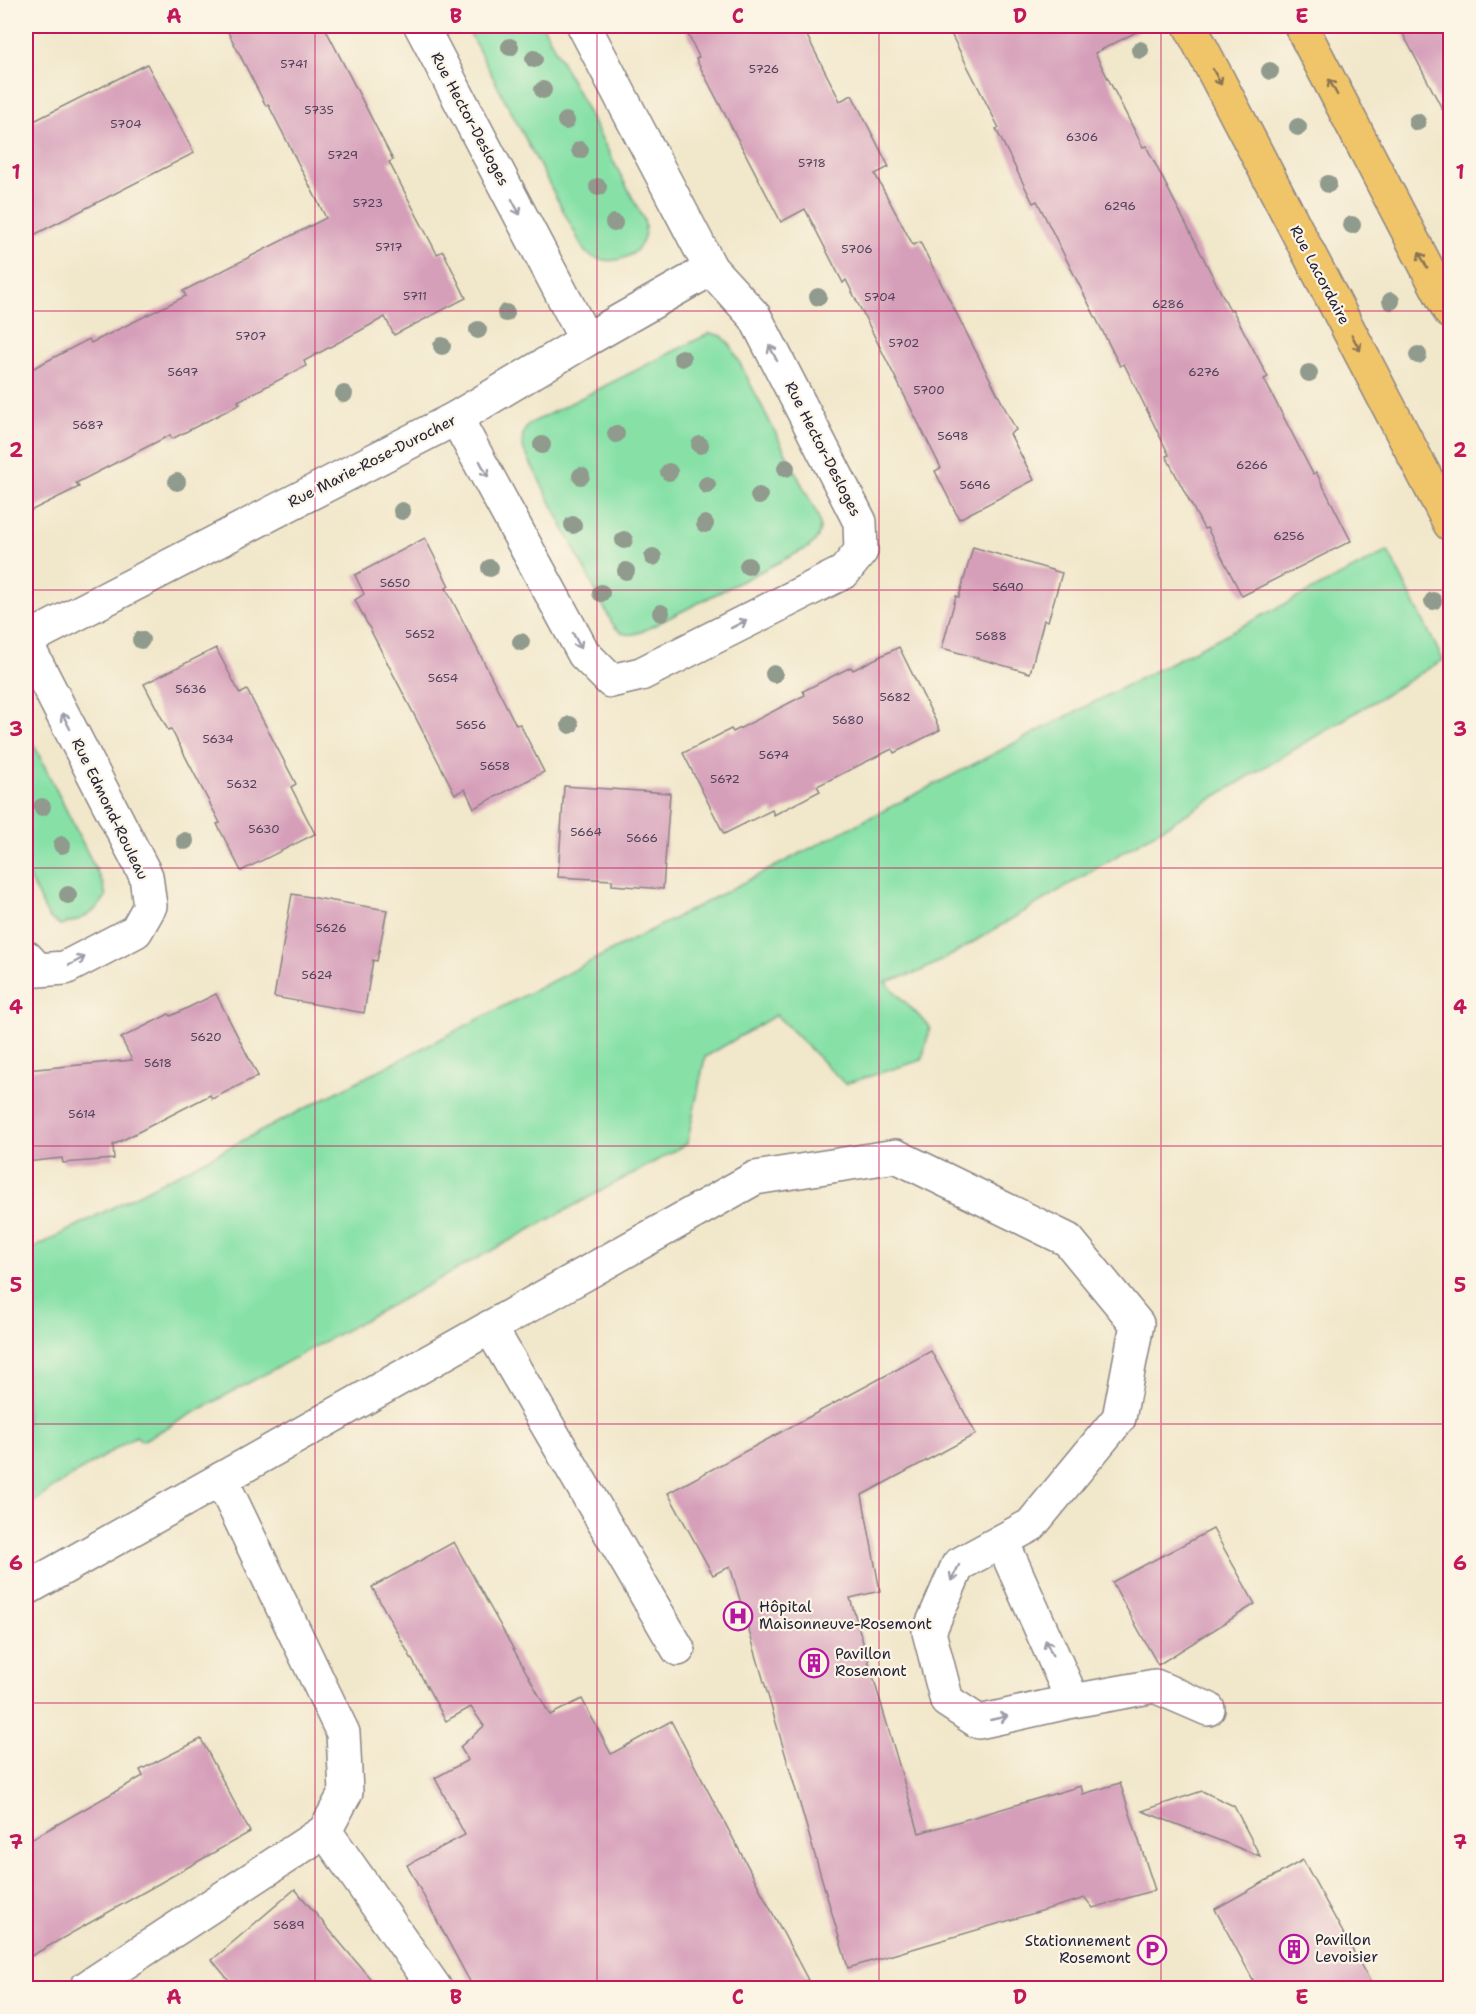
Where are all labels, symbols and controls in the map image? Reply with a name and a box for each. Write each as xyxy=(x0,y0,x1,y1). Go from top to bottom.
text: A xyxy=(166,3,182,29)
text: B xyxy=(450,3,462,29)
text: C xyxy=(732,3,744,29)
text: D xyxy=(1013,3,1027,29)
text: E xyxy=(1295,3,1309,29)
street label: Rue Hector-Desloges xyxy=(426,49,514,189)
house number: 5741 xyxy=(280,56,308,72)
house number: 5726 xyxy=(749,61,779,77)
one-way arrow xyxy=(1212,68,1223,86)
one-way arrow xyxy=(1327,79,1339,96)
house number: 5735 xyxy=(304,102,334,118)
house number: 5704 xyxy=(110,116,142,132)
house number: 6306 xyxy=(1066,129,1098,145)
house number: 5729 xyxy=(328,147,358,163)
house number: 5718 xyxy=(798,155,826,171)
text: 1 xyxy=(11,159,21,185)
text: 1 xyxy=(1455,159,1465,185)
house number: 5723 xyxy=(353,195,383,211)
one-way arrow xyxy=(511,198,523,216)
house number: 6296 xyxy=(1104,198,1136,214)
street label: Rue Lacordaire xyxy=(1285,222,1355,328)
house number: 5717 xyxy=(375,239,403,255)
house number: 5706 xyxy=(841,241,873,257)
one-way arrow xyxy=(1417,251,1428,269)
house number: 5711 xyxy=(403,288,427,304)
house number: 5704 xyxy=(864,289,896,305)
house number: 6286 xyxy=(1152,296,1184,312)
house number: 5707 xyxy=(235,328,267,344)
one-way arrow xyxy=(1351,334,1362,352)
house number: 5702 xyxy=(889,335,919,351)
one-way arrow xyxy=(767,345,779,362)
house number: 5697 xyxy=(168,364,198,380)
house number: 6276 xyxy=(1188,364,1220,380)
street label: Rue Hector-Desloges xyxy=(780,378,866,520)
house number: 5700 xyxy=(913,382,945,398)
street label: Rue Marie-Rose-Durocher xyxy=(284,410,460,512)
house number: 5687 xyxy=(72,417,104,433)
house number: 5698 xyxy=(937,428,969,444)
text: 2 xyxy=(9,437,23,463)
text: 2 xyxy=(1453,437,1467,463)
house number: 6266 xyxy=(1236,457,1268,473)
one-way arrow xyxy=(478,460,490,477)
house number: 5696 xyxy=(959,477,991,493)
house number: 6256 xyxy=(1273,528,1305,544)
house number: 5650 xyxy=(380,575,410,591)
house number: 5690 xyxy=(992,579,1024,595)
one-way arrow xyxy=(730,618,748,630)
house number: 5652 xyxy=(405,626,435,642)
house number: 5688 xyxy=(975,628,1007,644)
one-way arrow xyxy=(572,631,583,649)
house number: 5654 xyxy=(428,670,458,686)
house number: 5636 xyxy=(175,681,207,697)
house number: 5682 xyxy=(879,689,911,705)
one-way arrow xyxy=(60,712,71,730)
house number: 5680 xyxy=(832,712,864,728)
text: 3 xyxy=(9,716,23,742)
text: 3 xyxy=(1453,716,1467,742)
house number: 5656 xyxy=(456,717,486,733)
house number: 5634 xyxy=(202,731,234,747)
street label: Rue Edmond-Rouleau xyxy=(67,735,153,883)
house number: 5674 xyxy=(759,747,789,763)
house number: 5658 xyxy=(480,758,510,774)
house number: 5672 xyxy=(710,771,740,787)
house number: 5632 xyxy=(227,776,257,792)
house number: 5630 xyxy=(248,821,280,837)
house number: 5664 xyxy=(570,824,602,840)
house number: 5666 xyxy=(626,830,658,846)
house number: 5626 xyxy=(315,920,347,936)
one-way arrow xyxy=(68,955,85,967)
house number: 5624 xyxy=(302,967,332,983)
text: 4 xyxy=(9,994,23,1020)
text: 4 xyxy=(1453,994,1467,1020)
house number: 5620 xyxy=(190,1029,222,1045)
house number: 5618 xyxy=(144,1055,172,1071)
house number: 5614 xyxy=(68,1106,96,1122)
text: 5 xyxy=(10,1272,22,1298)
text: 5 xyxy=(1454,1272,1466,1298)
text: 6 xyxy=(9,1550,23,1576)
text: 6 xyxy=(1453,1550,1467,1576)
one-way arrow xyxy=(949,1564,961,1582)
place label: Hôpital Maisonneuve-Rosemont xyxy=(759,1597,932,1634)
hospital icon: Hôpital Maisonneuve-Rosemont xyxy=(722,1600,754,1632)
one-way arrow xyxy=(1043,1639,1054,1657)
place label: Pavillon Rosemont xyxy=(835,1644,907,1681)
building icon: Pavillon Rosemont xyxy=(798,1647,830,1679)
one-way arrow xyxy=(988,1712,1008,1723)
text: 7 xyxy=(9,1829,23,1855)
text: 7 xyxy=(1453,1829,1467,1855)
house number: 5689 xyxy=(273,1917,305,1933)
place label: Pavillon Levoisier xyxy=(1315,1930,1378,1967)
place label: Stationnement Rosemont xyxy=(1025,1931,1131,1968)
building icon: Pavillon Levoisier xyxy=(1278,1933,1310,1965)
parking icon: Stationnement Rosemont xyxy=(1136,1934,1168,1966)
text: A xyxy=(166,1984,182,2010)
text: B xyxy=(450,1984,462,2010)
text: C xyxy=(732,1984,744,2010)
text: D xyxy=(1013,1984,1027,2010)
text: E xyxy=(1295,1984,1309,2010)

